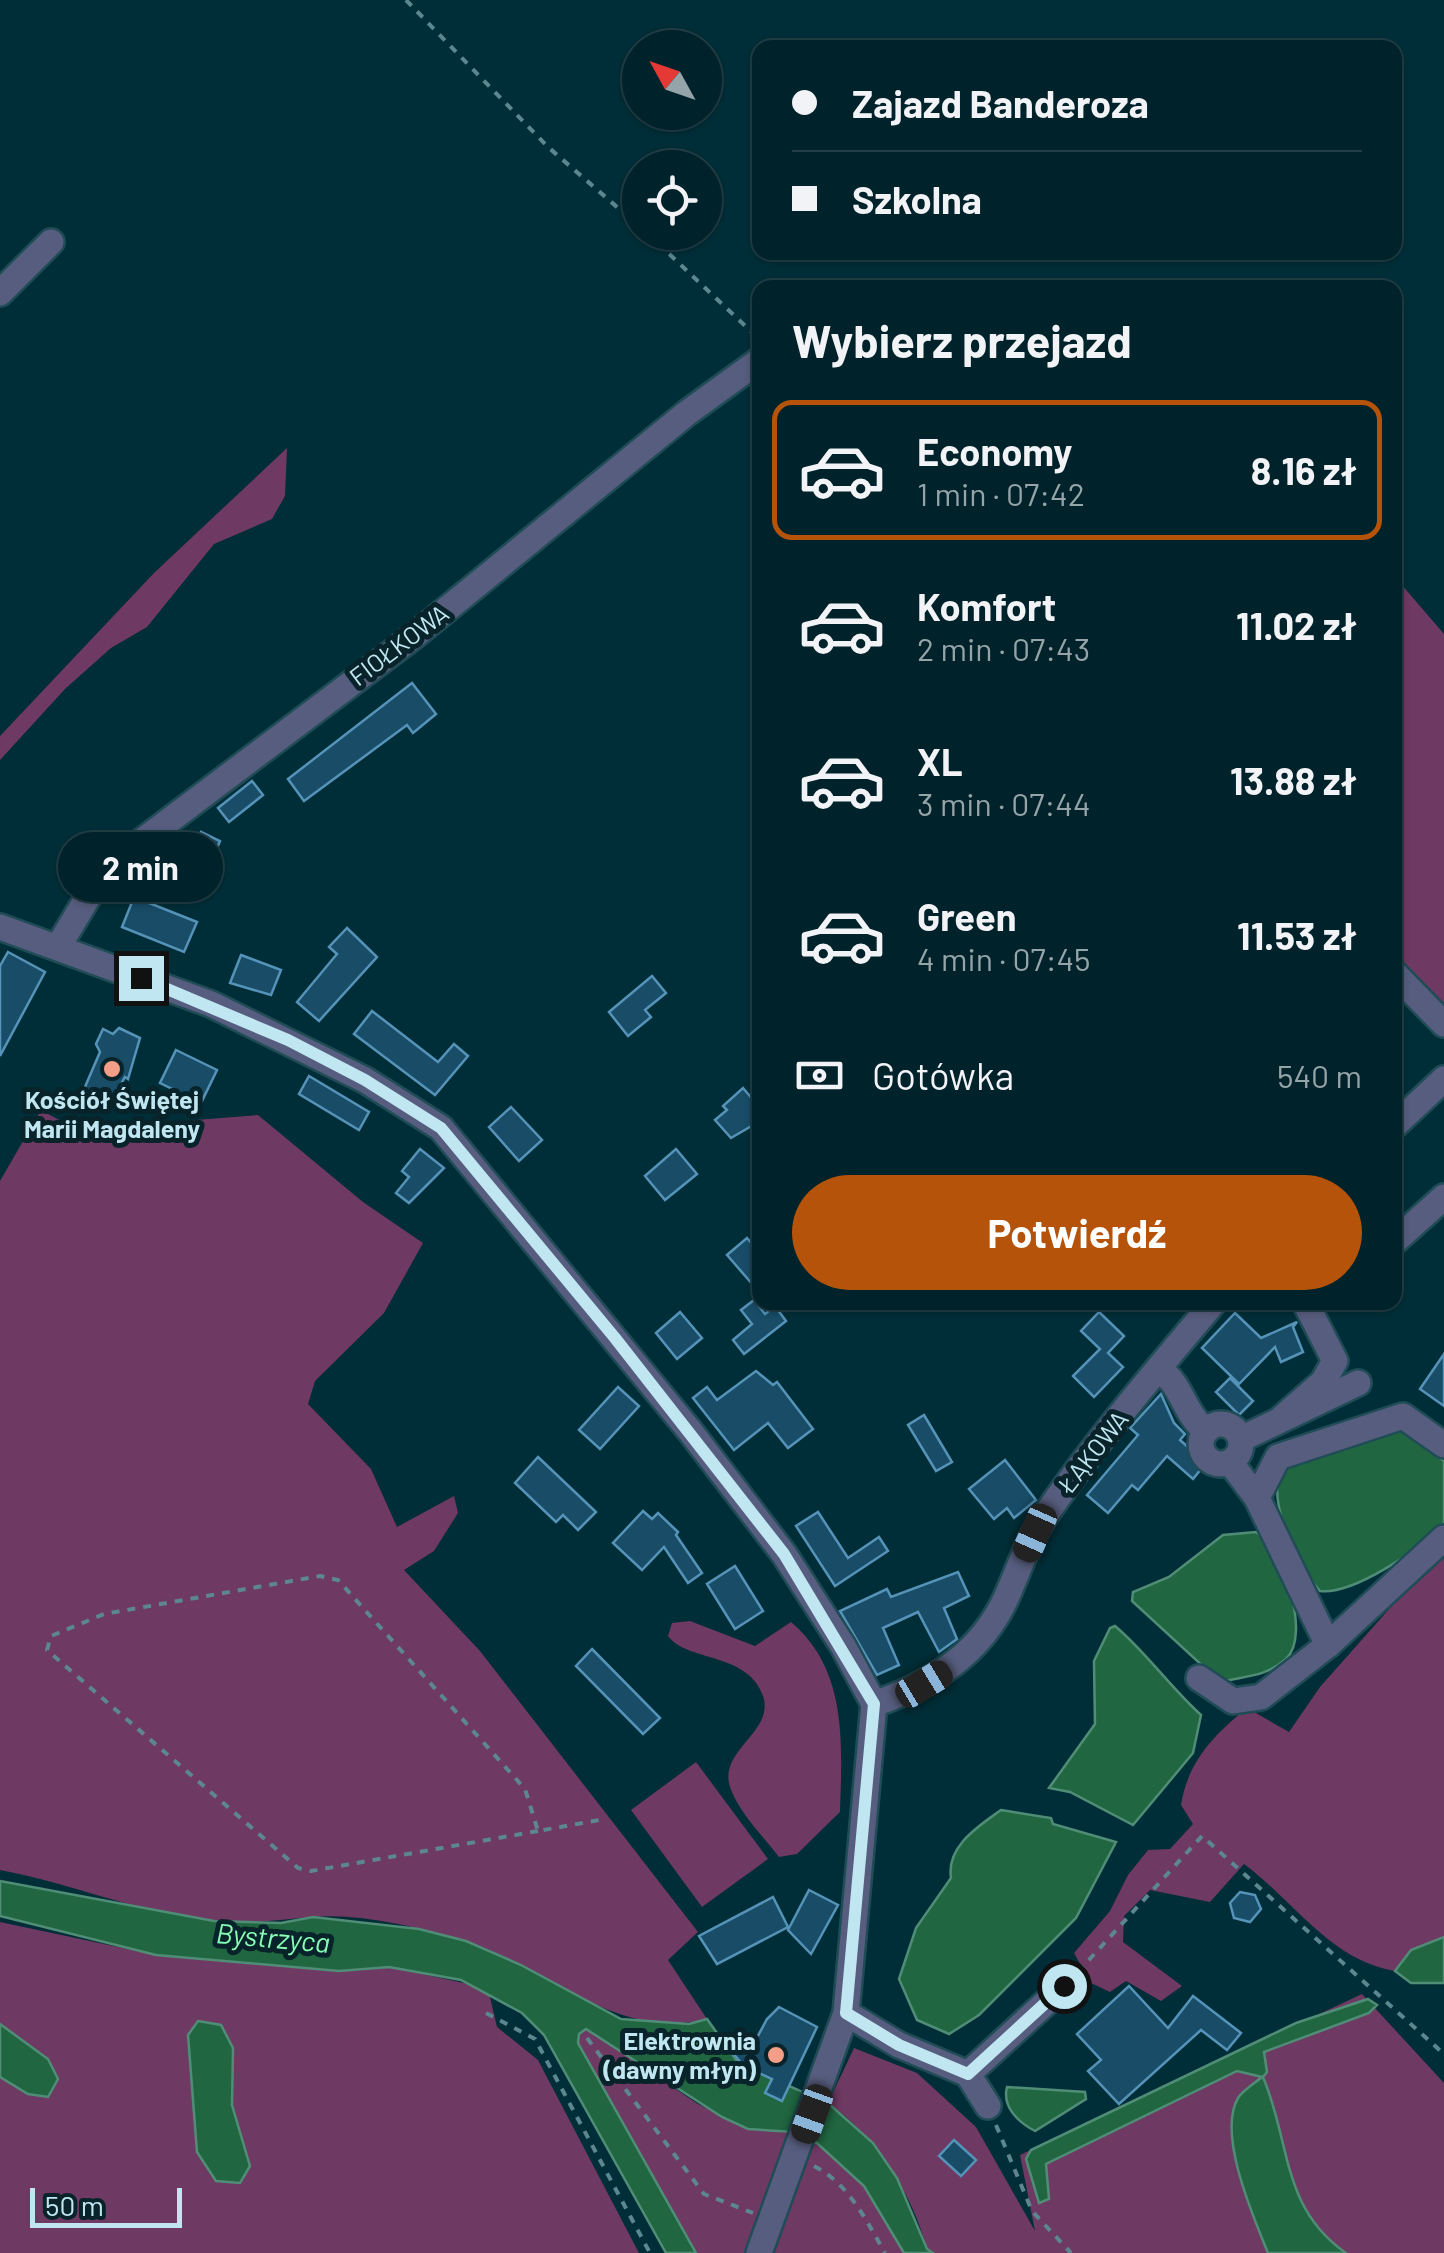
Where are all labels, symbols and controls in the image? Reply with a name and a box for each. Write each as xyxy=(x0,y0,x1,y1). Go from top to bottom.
north arrow xyxy=(622,30,722,130)
map controls xyxy=(622,30,722,250)
text: Zajazd Banderoza xyxy=(852,80,1149,126)
button: locate xyxy=(622,150,722,250)
text: Szkolna xyxy=(852,176,982,222)
text: Wybierz przejazd xyxy=(792,313,1132,367)
icon: car xyxy=(797,425,887,515)
text: Economy xyxy=(917,428,1072,474)
text: 8.16 zł xyxy=(1251,447,1357,493)
text: 1 min · 07:42 xyxy=(917,474,1085,512)
icon: car xyxy=(797,580,887,670)
text: Komfort xyxy=(917,583,1056,629)
street label: FIOŁKOWA xyxy=(343,597,454,691)
text: 11.02 zł xyxy=(1236,602,1357,648)
text: 2 min · 07:43 xyxy=(917,629,1090,667)
icon: car xyxy=(797,735,887,825)
text: XL xyxy=(917,738,963,784)
text: 13.88 zł xyxy=(1230,757,1357,803)
text: 3 min · 07:44 xyxy=(917,784,1091,822)
callout: 2 min xyxy=(58,833,224,903)
text: 2 min xyxy=(102,848,179,886)
icon: car xyxy=(797,890,887,980)
text: Green xyxy=(917,893,1017,939)
text: 11.53 zł xyxy=(1237,912,1357,958)
text: 4 min · 07:45 xyxy=(917,939,1091,977)
route end xyxy=(119,956,164,1001)
icon: cash xyxy=(792,1048,847,1103)
text: Gotówka xyxy=(872,1052,1014,1098)
text: 540 m xyxy=(1277,1056,1362,1094)
marker: Kościół Świętej Marii Magdaleny xyxy=(101,1058,123,1080)
place label: Kościół Świętej Marii Magdaleny xyxy=(24,1084,200,1143)
button: Potwierdź xyxy=(792,1175,1362,1290)
street label: ŁĄKOWA xyxy=(1050,1404,1134,1499)
car xyxy=(1009,1499,1061,1567)
car xyxy=(891,1656,957,1712)
water label: Bystrzyca xyxy=(215,1915,332,1959)
route start xyxy=(1042,1964,1087,2009)
place label: Elektrownia (dawny młyn) xyxy=(602,2025,756,2084)
marker: Elektrownia (dawny młyn) xyxy=(765,2044,787,2066)
car xyxy=(788,2081,836,2147)
scale bar xyxy=(30,2183,182,2228)
text: 50 m xyxy=(45,2188,104,2222)

